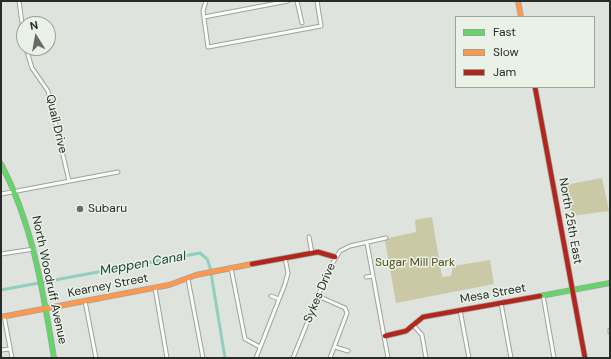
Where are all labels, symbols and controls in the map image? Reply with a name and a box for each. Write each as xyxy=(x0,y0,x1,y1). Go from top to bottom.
north arrow xyxy=(16,16,56,56)
legend xyxy=(455,16,595,88)
text: N xyxy=(29,18,39,33)
text: Fast xyxy=(493,24,516,40)
text: Slow xyxy=(493,44,519,60)
text: Jam xyxy=(493,64,516,80)
street label: Quail Drive xyxy=(42,93,70,155)
street label: North 25th East xyxy=(555,177,585,265)
place label: Subaru xyxy=(88,202,127,216)
marker: Subaru xyxy=(75,204,85,214)
street label: North Woodruff Avenue xyxy=(28,215,70,345)
water label: Meppen Canal xyxy=(99,249,187,279)
park label: Sugar Mill Park xyxy=(375,256,455,270)
street label: Sykes Drive xyxy=(301,261,339,325)
street label: Kearney Street xyxy=(67,271,149,301)
street label: Mesa Street xyxy=(459,281,527,307)

